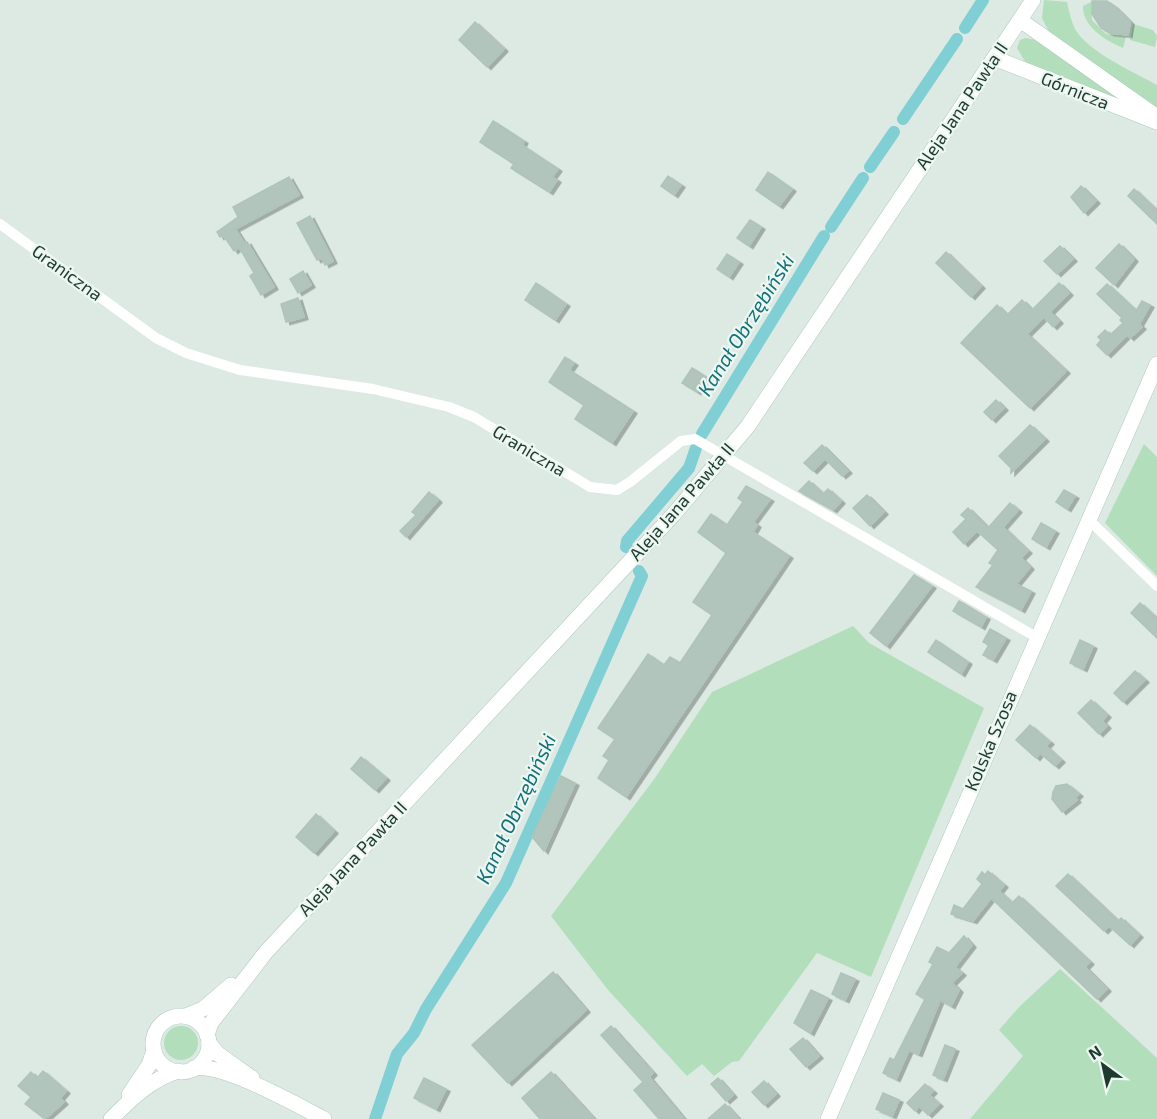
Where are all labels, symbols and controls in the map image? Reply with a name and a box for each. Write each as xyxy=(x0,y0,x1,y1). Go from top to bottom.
street label: Aleja Jana Pawła II xyxy=(910,37,1012,173)
street label: Górnicza xyxy=(1038,66,1113,114)
street label: Graniczna xyxy=(28,239,107,305)
water label: Kanał Obrzębiński xyxy=(692,249,798,400)
street label: Graniczna xyxy=(489,420,570,481)
street label: Aleja Jana Pawła II xyxy=(624,438,738,565)
street label: Kolska Szosa xyxy=(959,687,1021,794)
water label: Kanał Obrzębiński xyxy=(470,730,560,887)
street label: Aleja Jana Pawła II xyxy=(293,796,411,920)
north arrow xyxy=(1073,1035,1133,1095)
text: N xyxy=(1085,1041,1105,1063)

